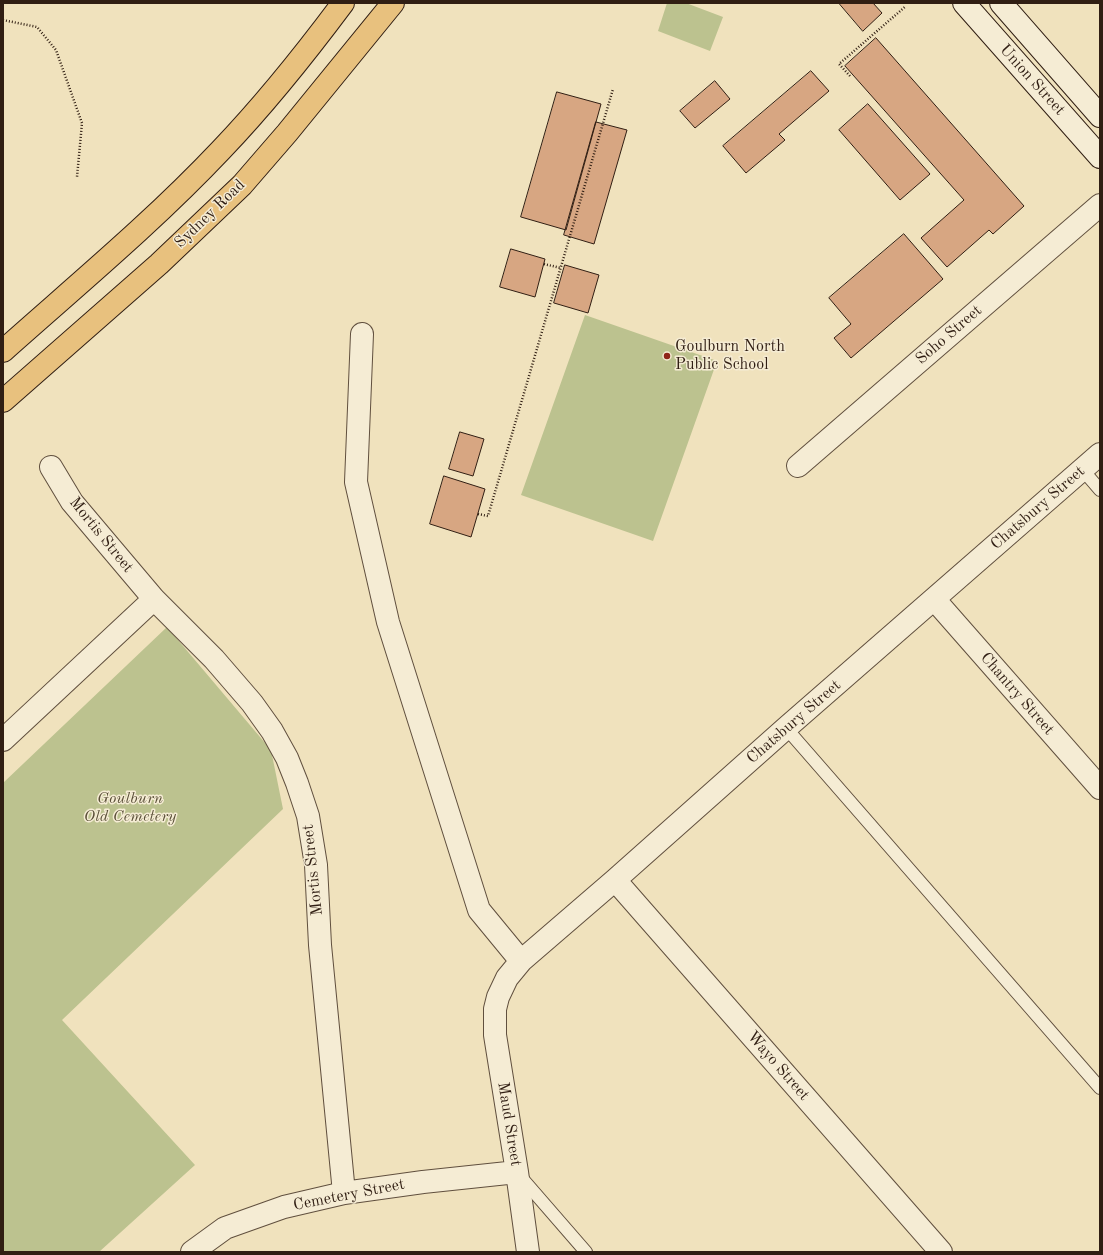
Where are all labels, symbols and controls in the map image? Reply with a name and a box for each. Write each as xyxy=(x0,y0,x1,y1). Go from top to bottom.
street label: Union Street xyxy=(995,41,1069,119)
street label: Sydney Road xyxy=(171,176,249,252)
street label: Soho Street xyxy=(912,301,986,369)
place label: Goulburn North Public School xyxy=(675,337,785,375)
marker: Goulburn North Public School xyxy=(662,351,672,361)
street label: Chatsbury Street xyxy=(987,462,1089,554)
street label: Mortis Street xyxy=(65,493,137,577)
street label: Chantry Street xyxy=(976,649,1058,739)
street label: Chatsbury Street xyxy=(743,676,845,768)
park label: Goulburn Old Cemetery xyxy=(84,789,176,827)
street label: Mortis Street xyxy=(299,823,327,917)
street label: Wayo Street xyxy=(743,1027,813,1105)
street label: Maud Street xyxy=(493,1080,525,1168)
street label: Cemetery Street xyxy=(292,1175,406,1215)

